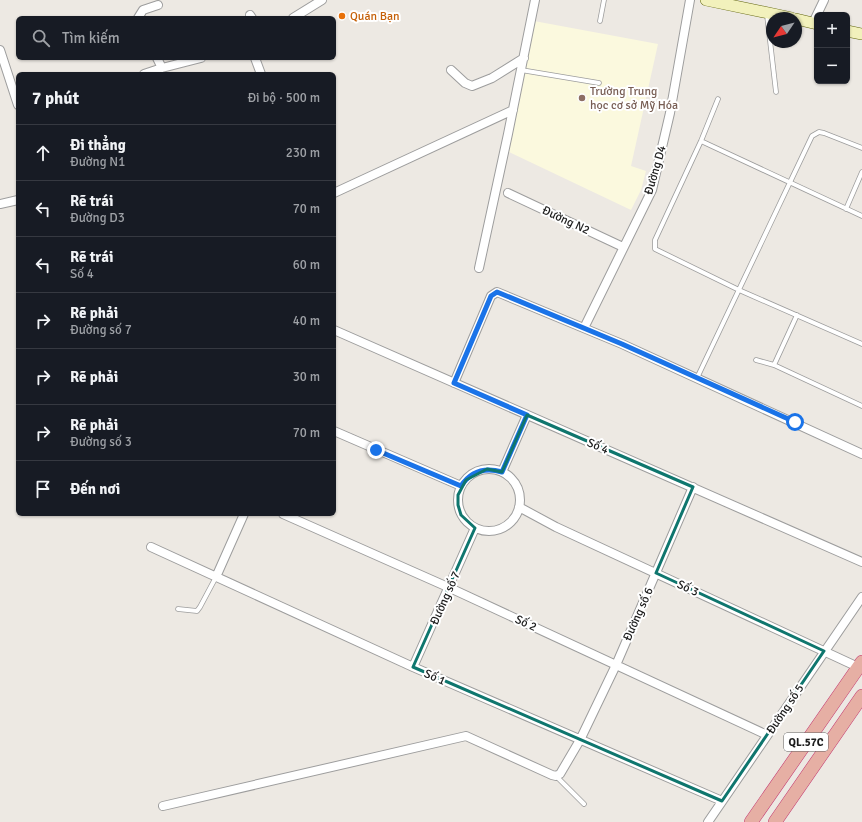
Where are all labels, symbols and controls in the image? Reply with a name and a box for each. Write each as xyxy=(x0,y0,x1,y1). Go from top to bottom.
place label: Quán Bạn xyxy=(350,9,400,24)
marker: Quán Bạn xyxy=(337,11,347,21)
north arrow xyxy=(766,12,802,48)
map controls xyxy=(814,12,850,84)
button: + xyxy=(814,12,850,48)
search box xyxy=(16,16,336,60)
icon: search xyxy=(30,27,52,49)
text: Tìm kiếm xyxy=(62,29,120,47)
button: − xyxy=(814,48,850,84)
place label: Trường Trung học cơ sở Mỹ Hóa xyxy=(590,84,678,113)
text: 7 phút xyxy=(32,88,79,109)
text: Đi bộ · 500 m xyxy=(247,90,320,106)
marker: Trường Trung học cơ sở Mỹ Hóa xyxy=(577,93,587,103)
text: Đi thẳng xyxy=(70,136,126,154)
icon: ahead xyxy=(32,142,54,164)
street label: Đường D4 xyxy=(641,143,670,197)
text: 230 m xyxy=(286,145,320,161)
text: Đường N1 xyxy=(70,154,125,170)
text: Rẽ trái xyxy=(70,192,113,210)
icon: left xyxy=(32,198,54,220)
text: 70 m xyxy=(293,201,320,217)
street label: Đường N2 xyxy=(540,203,592,238)
text: Đường D3 xyxy=(70,210,125,226)
text: Rẽ trái xyxy=(70,248,113,266)
icon: left xyxy=(32,254,54,276)
text: 60 m xyxy=(293,257,320,273)
text: Số 4 xyxy=(70,266,94,282)
text: Rẽ phải xyxy=(70,304,118,322)
icon: right xyxy=(32,310,54,332)
text: 40 m xyxy=(293,313,320,329)
text: Đường số 7 xyxy=(70,322,132,338)
icon: right xyxy=(32,366,54,388)
text: Rẽ phải xyxy=(70,368,118,386)
text: 30 m xyxy=(293,369,320,385)
route start xyxy=(786,413,804,431)
text: Rẽ phải xyxy=(70,416,118,434)
icon: right xyxy=(32,422,54,444)
text: 70 m xyxy=(293,425,320,441)
text: Đường số 3 xyxy=(70,434,132,450)
street label: Số 4 xyxy=(585,435,611,458)
route end xyxy=(367,441,385,459)
icon: arrive xyxy=(32,478,54,500)
text: Đến nơi xyxy=(70,480,120,498)
street label: Đường số 7 xyxy=(427,569,464,627)
street label: Số 3 xyxy=(675,577,701,600)
street label: Đường số 6 xyxy=(620,585,657,643)
street label: Số 2 xyxy=(513,612,539,635)
street label: Số 1 xyxy=(422,666,448,689)
street label: Đường số 5 xyxy=(763,681,808,737)
road number: QL.57C xyxy=(784,733,828,751)

